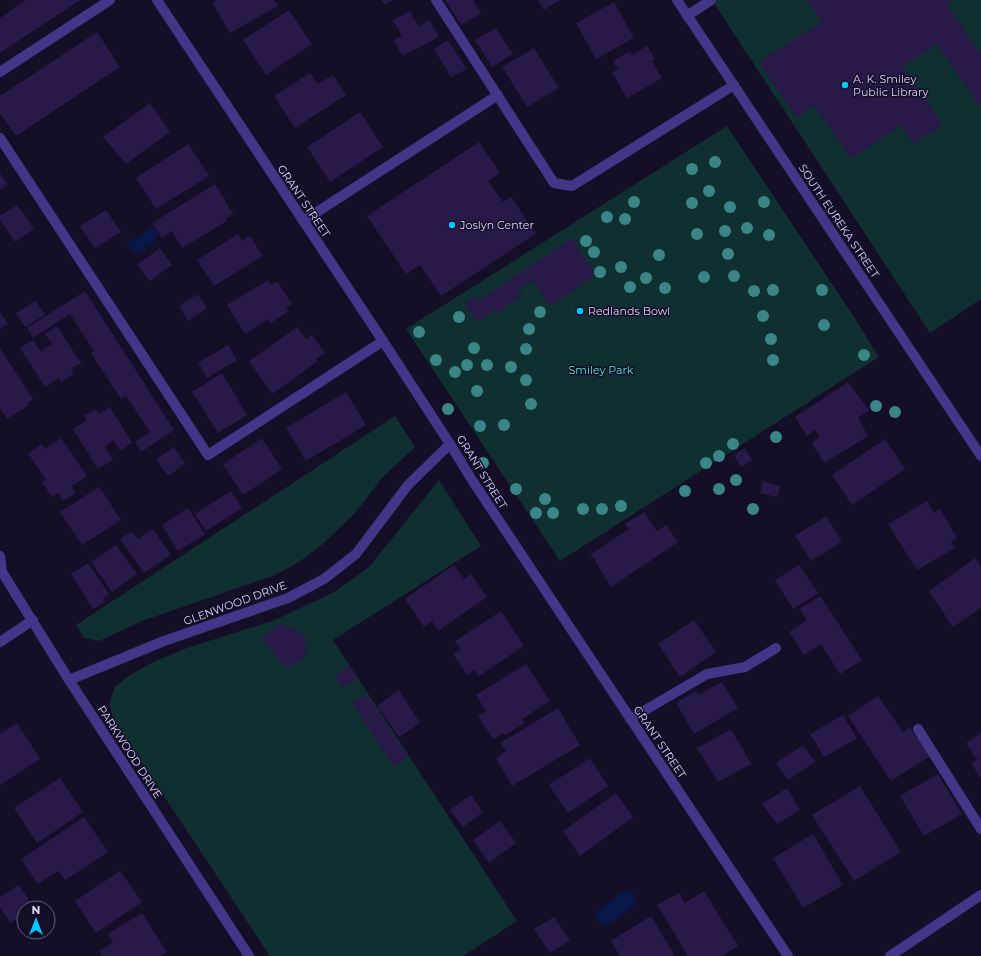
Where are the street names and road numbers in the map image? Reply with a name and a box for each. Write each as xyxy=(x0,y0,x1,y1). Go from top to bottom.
street label: SOUTH EUREKA STREET xyxy=(796,161,883,281)
street label: GRANT STREET xyxy=(275,162,334,240)
street label: GRANT STREET xyxy=(454,432,511,512)
street label: GLENWOOD DRIVE xyxy=(182,578,288,628)
street label: PARKWOOD DRIVE xyxy=(95,703,165,801)
street label: GRANT STREET xyxy=(631,703,690,781)

